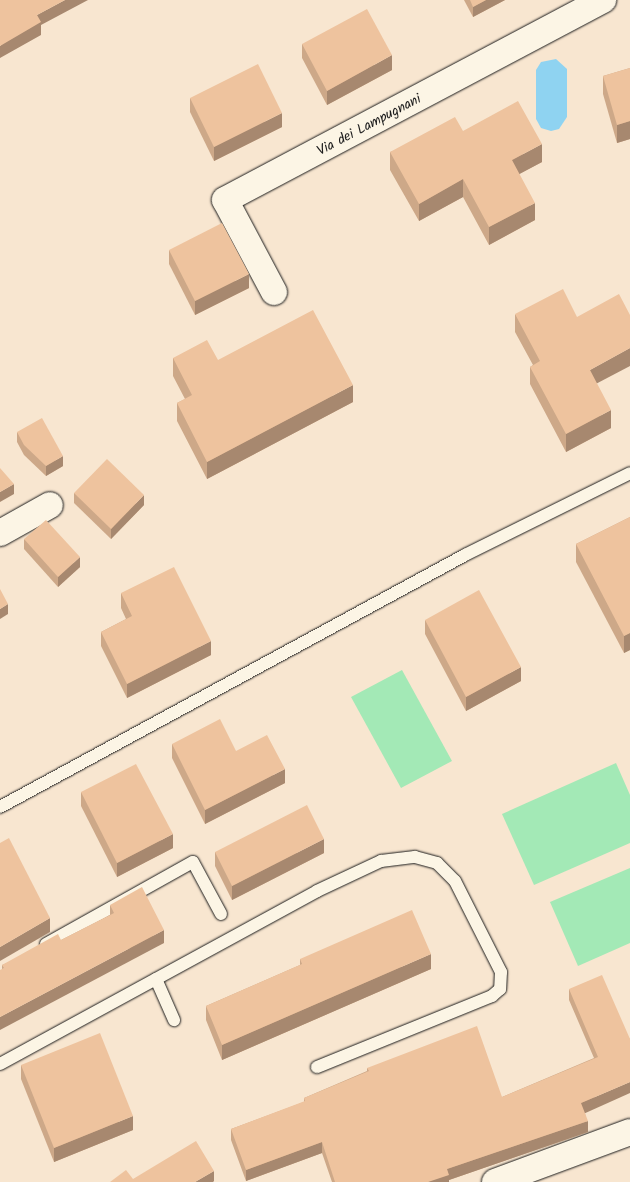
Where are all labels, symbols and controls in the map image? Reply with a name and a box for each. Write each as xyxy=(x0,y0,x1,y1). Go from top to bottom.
street label: Via dei Lampugnani xyxy=(314,90,424,160)

